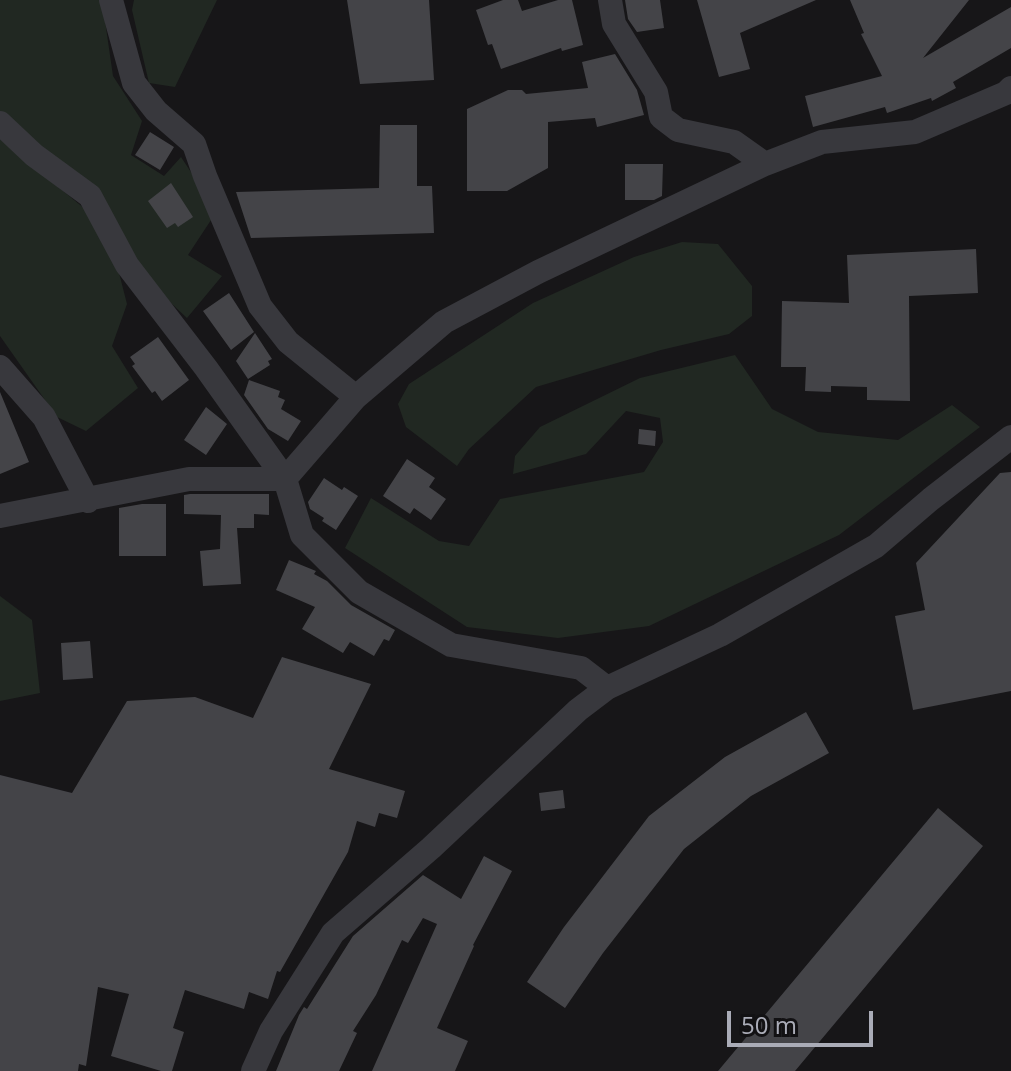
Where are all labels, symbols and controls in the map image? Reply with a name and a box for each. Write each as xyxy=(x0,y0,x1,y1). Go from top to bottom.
scale bar xyxy=(731,995,877,1045)
text: 50 m xyxy=(741,1008,797,1041)

